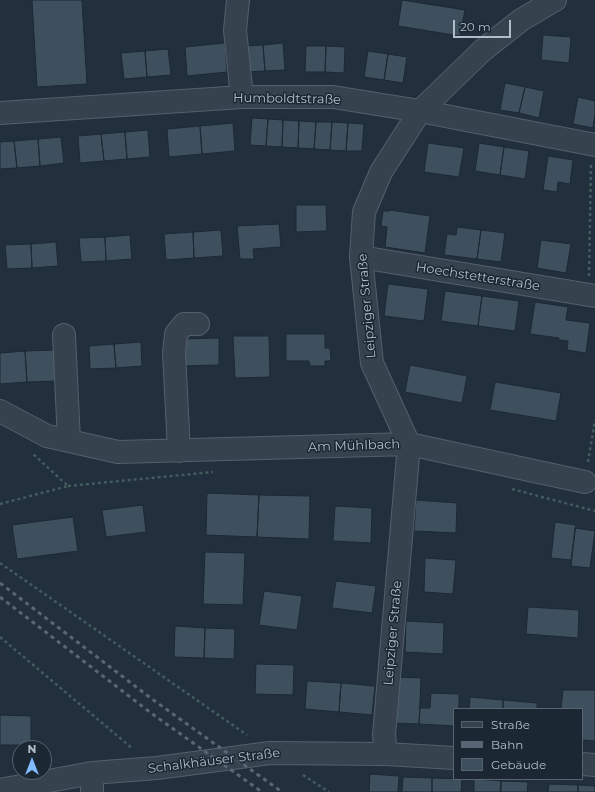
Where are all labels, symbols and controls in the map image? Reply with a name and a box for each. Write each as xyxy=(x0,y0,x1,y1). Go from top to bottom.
scale bar xyxy=(455,12,513,38)
text: 20 m xyxy=(460,19,491,34)
street label: Humboldtstraße xyxy=(233,90,341,108)
street label: Leipziger Straße xyxy=(355,253,379,359)
street label: Hoechstetterstraße xyxy=(415,259,541,295)
street label: Am Mühlbach xyxy=(308,437,400,455)
street label: Leipziger Straße xyxy=(381,580,405,686)
legend xyxy=(453,708,583,780)
text: Straße xyxy=(491,717,530,732)
text: Bahn xyxy=(491,737,523,752)
north arrow xyxy=(12,740,52,780)
text: N xyxy=(28,742,36,756)
street label: Schalkhäuser Straße xyxy=(147,745,281,777)
text: Gebäude xyxy=(491,757,546,772)

